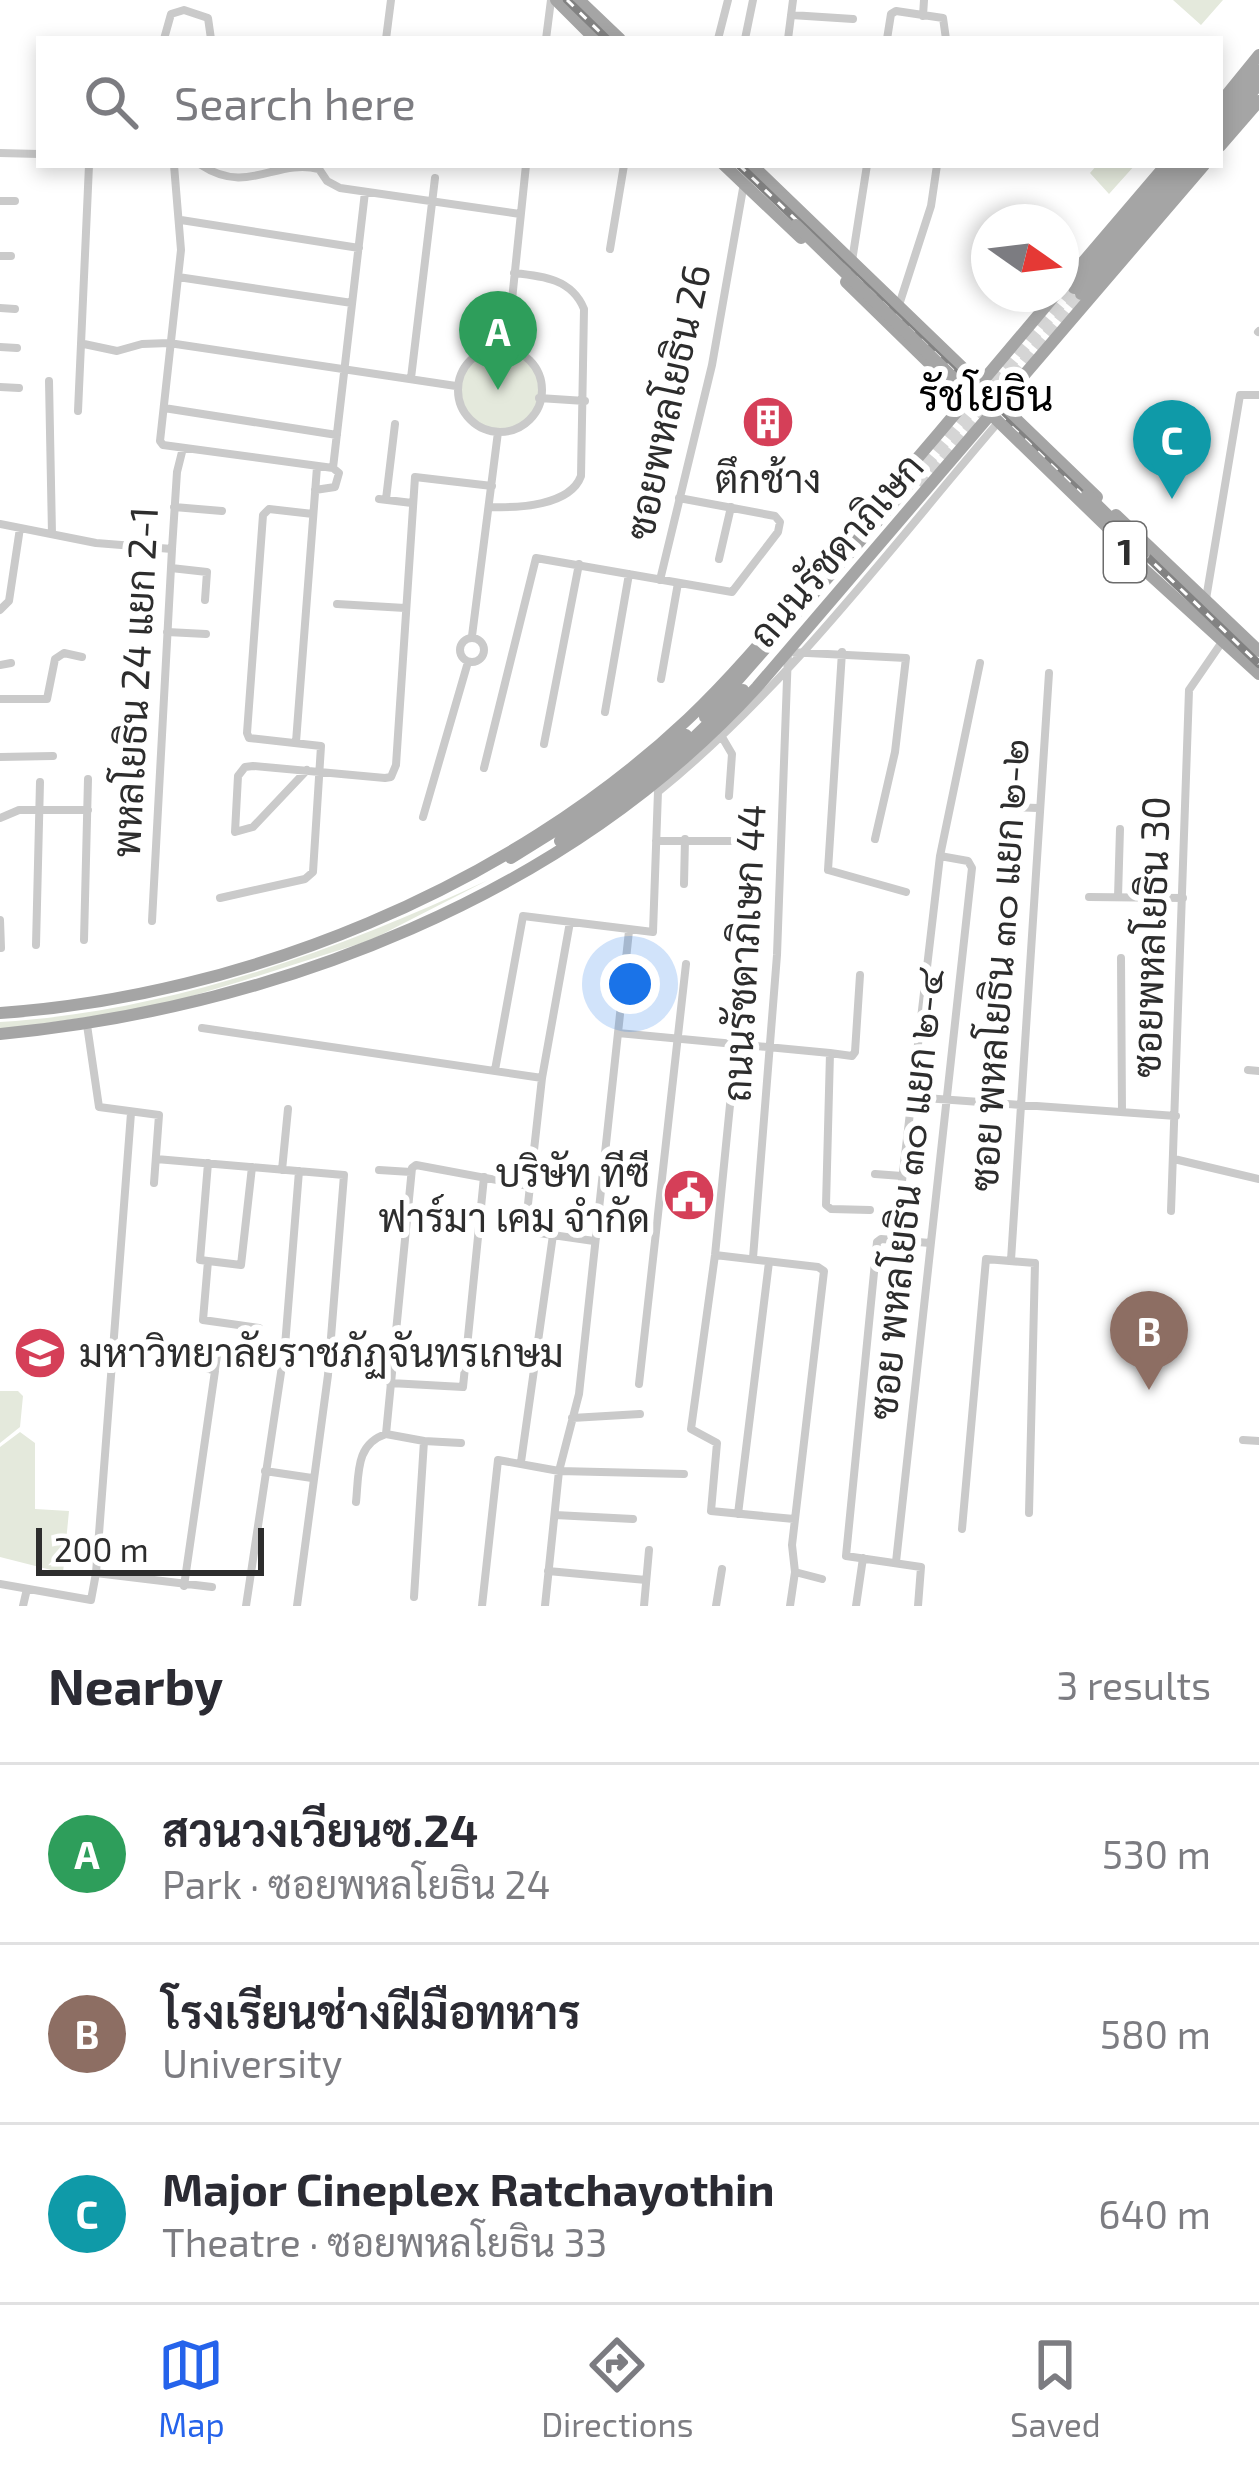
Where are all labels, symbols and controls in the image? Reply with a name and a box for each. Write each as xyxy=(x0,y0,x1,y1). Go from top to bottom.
search box xyxy=(36,36,1223,168)
icon: search xyxy=(78,69,144,135)
text: Search here xyxy=(174,75,416,129)
north arrow xyxy=(971,204,1079,312)
street label: ซอยพหลโยธิน 26 xyxy=(614,260,719,544)
pin: A xyxy=(459,291,537,390)
district label: รัชโยธิน xyxy=(918,369,1054,419)
building icon: ตึกช้าง xyxy=(740,394,796,450)
pin: C xyxy=(1133,400,1211,499)
street label: ถนนรัชดาภิเษก xyxy=(738,442,932,656)
place label: ตึกช้าง xyxy=(715,454,821,501)
street label: พหลโยธิน 24 แยก 2-1 xyxy=(101,505,166,859)
road number: 1 xyxy=(1104,522,1146,582)
street label: ซอย พหลโยธิน ๓๐ แยก ๒-๒ xyxy=(958,737,1037,1193)
street label: ซอยพหลโยธิน 30 xyxy=(1121,795,1178,1079)
street label: ถนนรัชดาภิเษก 44 xyxy=(711,803,774,1103)
your location xyxy=(600,954,660,1014)
street label: ซอย พหลโยธิน ๓๐ แยก ๒-๔ xyxy=(857,965,952,1422)
place label: บริษัท ทีซี ฟาร์มา เคม จำกัด xyxy=(378,1148,650,1240)
public building icon: บริษัท ทีซี ฟาร์มา เคม จำกัด xyxy=(661,1167,717,1223)
pin: B xyxy=(1110,1291,1188,1390)
school or university icon: มหาวิทยาลัยราชภัฏจันทรเกษม xyxy=(12,1325,68,1381)
place label: มหาวิทยาลัยราชภัฏจันทรเกษม xyxy=(79,1328,564,1380)
scale bar xyxy=(36,1522,264,1575)
text: 200 m xyxy=(54,1529,149,1569)
text: Nearby xyxy=(48,1654,223,1715)
text: 3 results xyxy=(1057,1661,1211,1708)
text: สวนวงเวียนซ.24 xyxy=(162,1802,478,1856)
text: A xyxy=(74,1830,100,1877)
text: 530 m xyxy=(1102,1830,1211,1877)
text: Park · ซอยพหลโยธิน 24 xyxy=(162,1860,550,1907)
text: โรงเรียนช่างฝีมือทหาร xyxy=(162,1984,581,2038)
text: B xyxy=(75,2010,99,2057)
text: 580 m xyxy=(1100,2010,1211,2057)
text: University xyxy=(162,2039,342,2086)
text: Major Cineplex Ratchayothin xyxy=(162,2161,775,2215)
text: C xyxy=(76,2190,98,2237)
text: 640 m xyxy=(1098,2190,1211,2237)
text: Theatre · ซอยพหลโยธิน 33 xyxy=(162,2218,607,2265)
tab: Map xyxy=(158,2332,225,2444)
tab: Directions xyxy=(541,2332,693,2444)
tab: Saved xyxy=(1010,2332,1101,2444)

